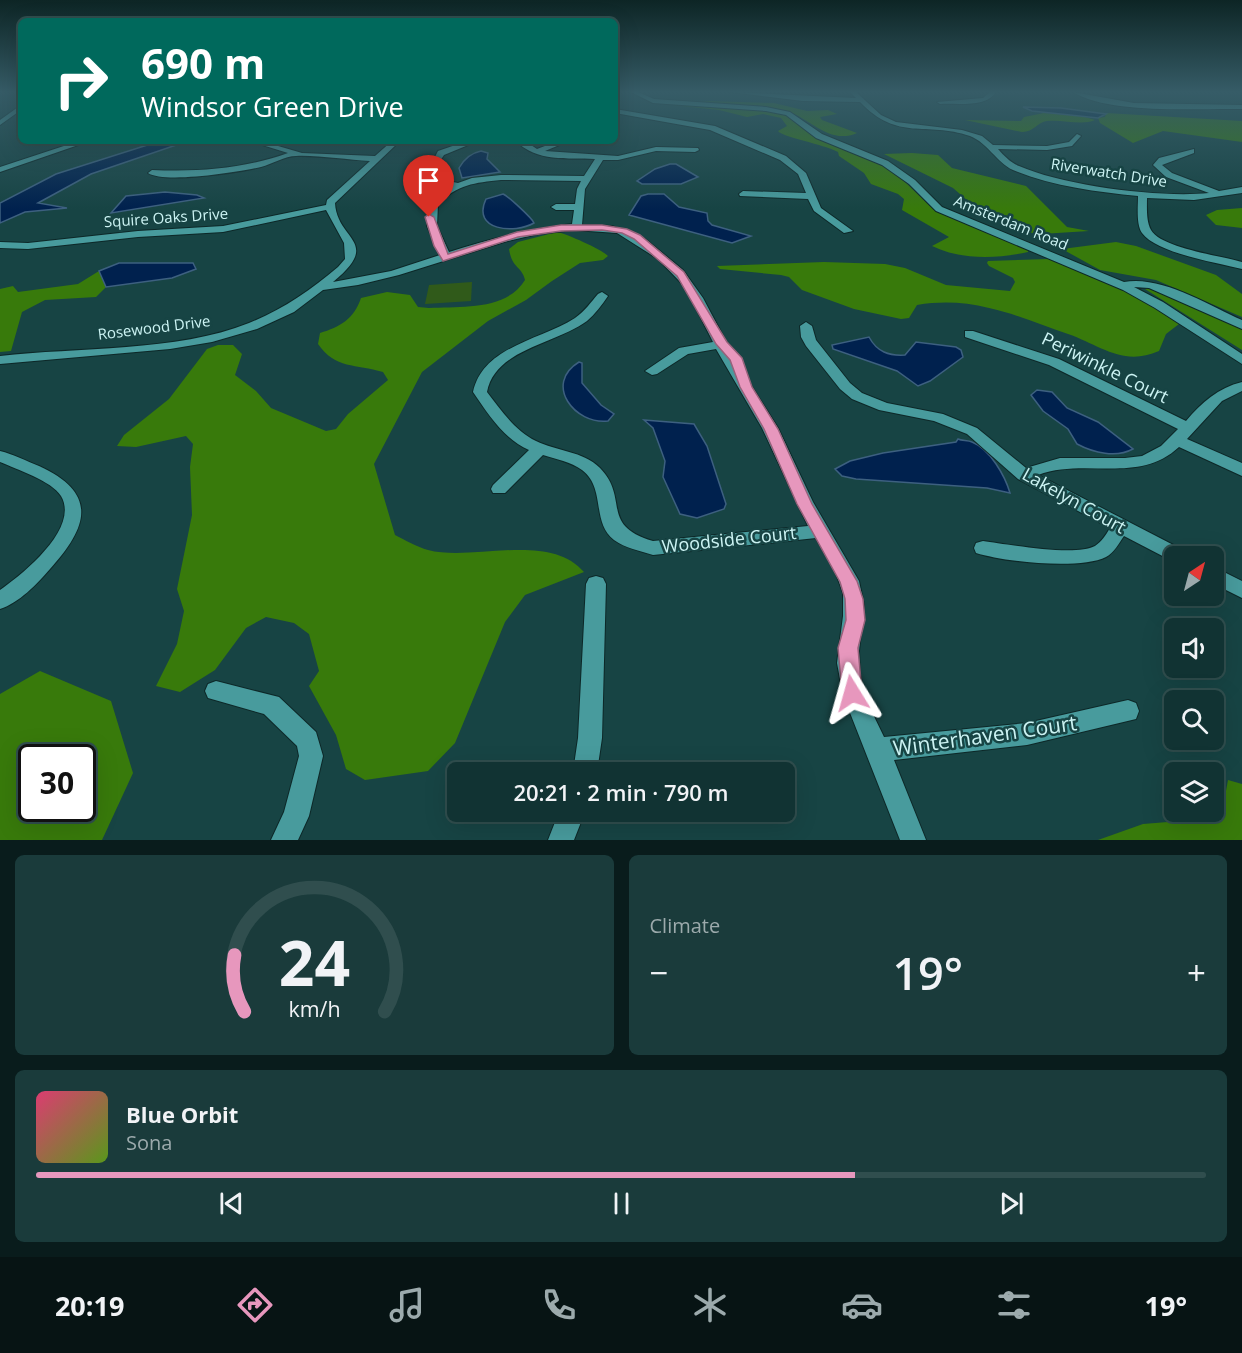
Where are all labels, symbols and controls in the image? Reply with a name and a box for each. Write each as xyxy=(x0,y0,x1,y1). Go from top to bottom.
text: 690 m xyxy=(141,34,265,91)
icon: right xyxy=(42,42,120,120)
text: Windsor Green Drive xyxy=(141,88,404,125)
street label: Riverwatch Drive xyxy=(1050,153,1169,191)
pin xyxy=(403,155,454,217)
icon: arrive xyxy=(412,164,445,197)
street label: Amsterdam Road xyxy=(951,190,1071,254)
street label: Squire Oaks Drive xyxy=(103,203,229,231)
street label: Rosewood Drive xyxy=(96,310,211,344)
street label: Periwinkle Court xyxy=(1038,326,1173,408)
street label: Lakelyn Court xyxy=(1018,462,1131,539)
street label: Woodside Court xyxy=(660,520,797,558)
north arrow xyxy=(1164,546,1224,606)
map controls xyxy=(1164,546,1224,822)
button: sound xyxy=(1164,618,1224,678)
position arrow xyxy=(820,661,884,725)
button: search xyxy=(1164,690,1224,750)
street label: Winterhaven Court xyxy=(891,708,1079,762)
speed limit sign: 30 xyxy=(18,744,96,822)
button: layers xyxy=(1164,762,1224,822)
text: 20:21 · 2 min · 790 m xyxy=(513,777,729,807)
text: Climate xyxy=(650,912,720,939)
text: 24 xyxy=(279,919,350,1004)
text: 19° xyxy=(892,942,963,1003)
text: − xyxy=(650,950,668,995)
text: + xyxy=(1187,950,1206,995)
text: km/h xyxy=(288,994,340,1023)
text: Blue Orbit xyxy=(126,1099,238,1129)
text: Sona xyxy=(126,1129,172,1156)
icon: previous xyxy=(215,1187,248,1220)
icon: pause xyxy=(605,1187,638,1220)
icon: next xyxy=(995,1187,1028,1220)
icon: directions xyxy=(234,1284,276,1326)
icon: music xyxy=(386,1284,428,1326)
icon: phone xyxy=(538,1284,580,1326)
icon: climate xyxy=(689,1284,731,1326)
icon: car xyxy=(841,1284,883,1326)
icon: filters xyxy=(993,1284,1035,1326)
text: 20:19 xyxy=(55,1287,124,1324)
text: 19° xyxy=(1145,1287,1187,1324)

